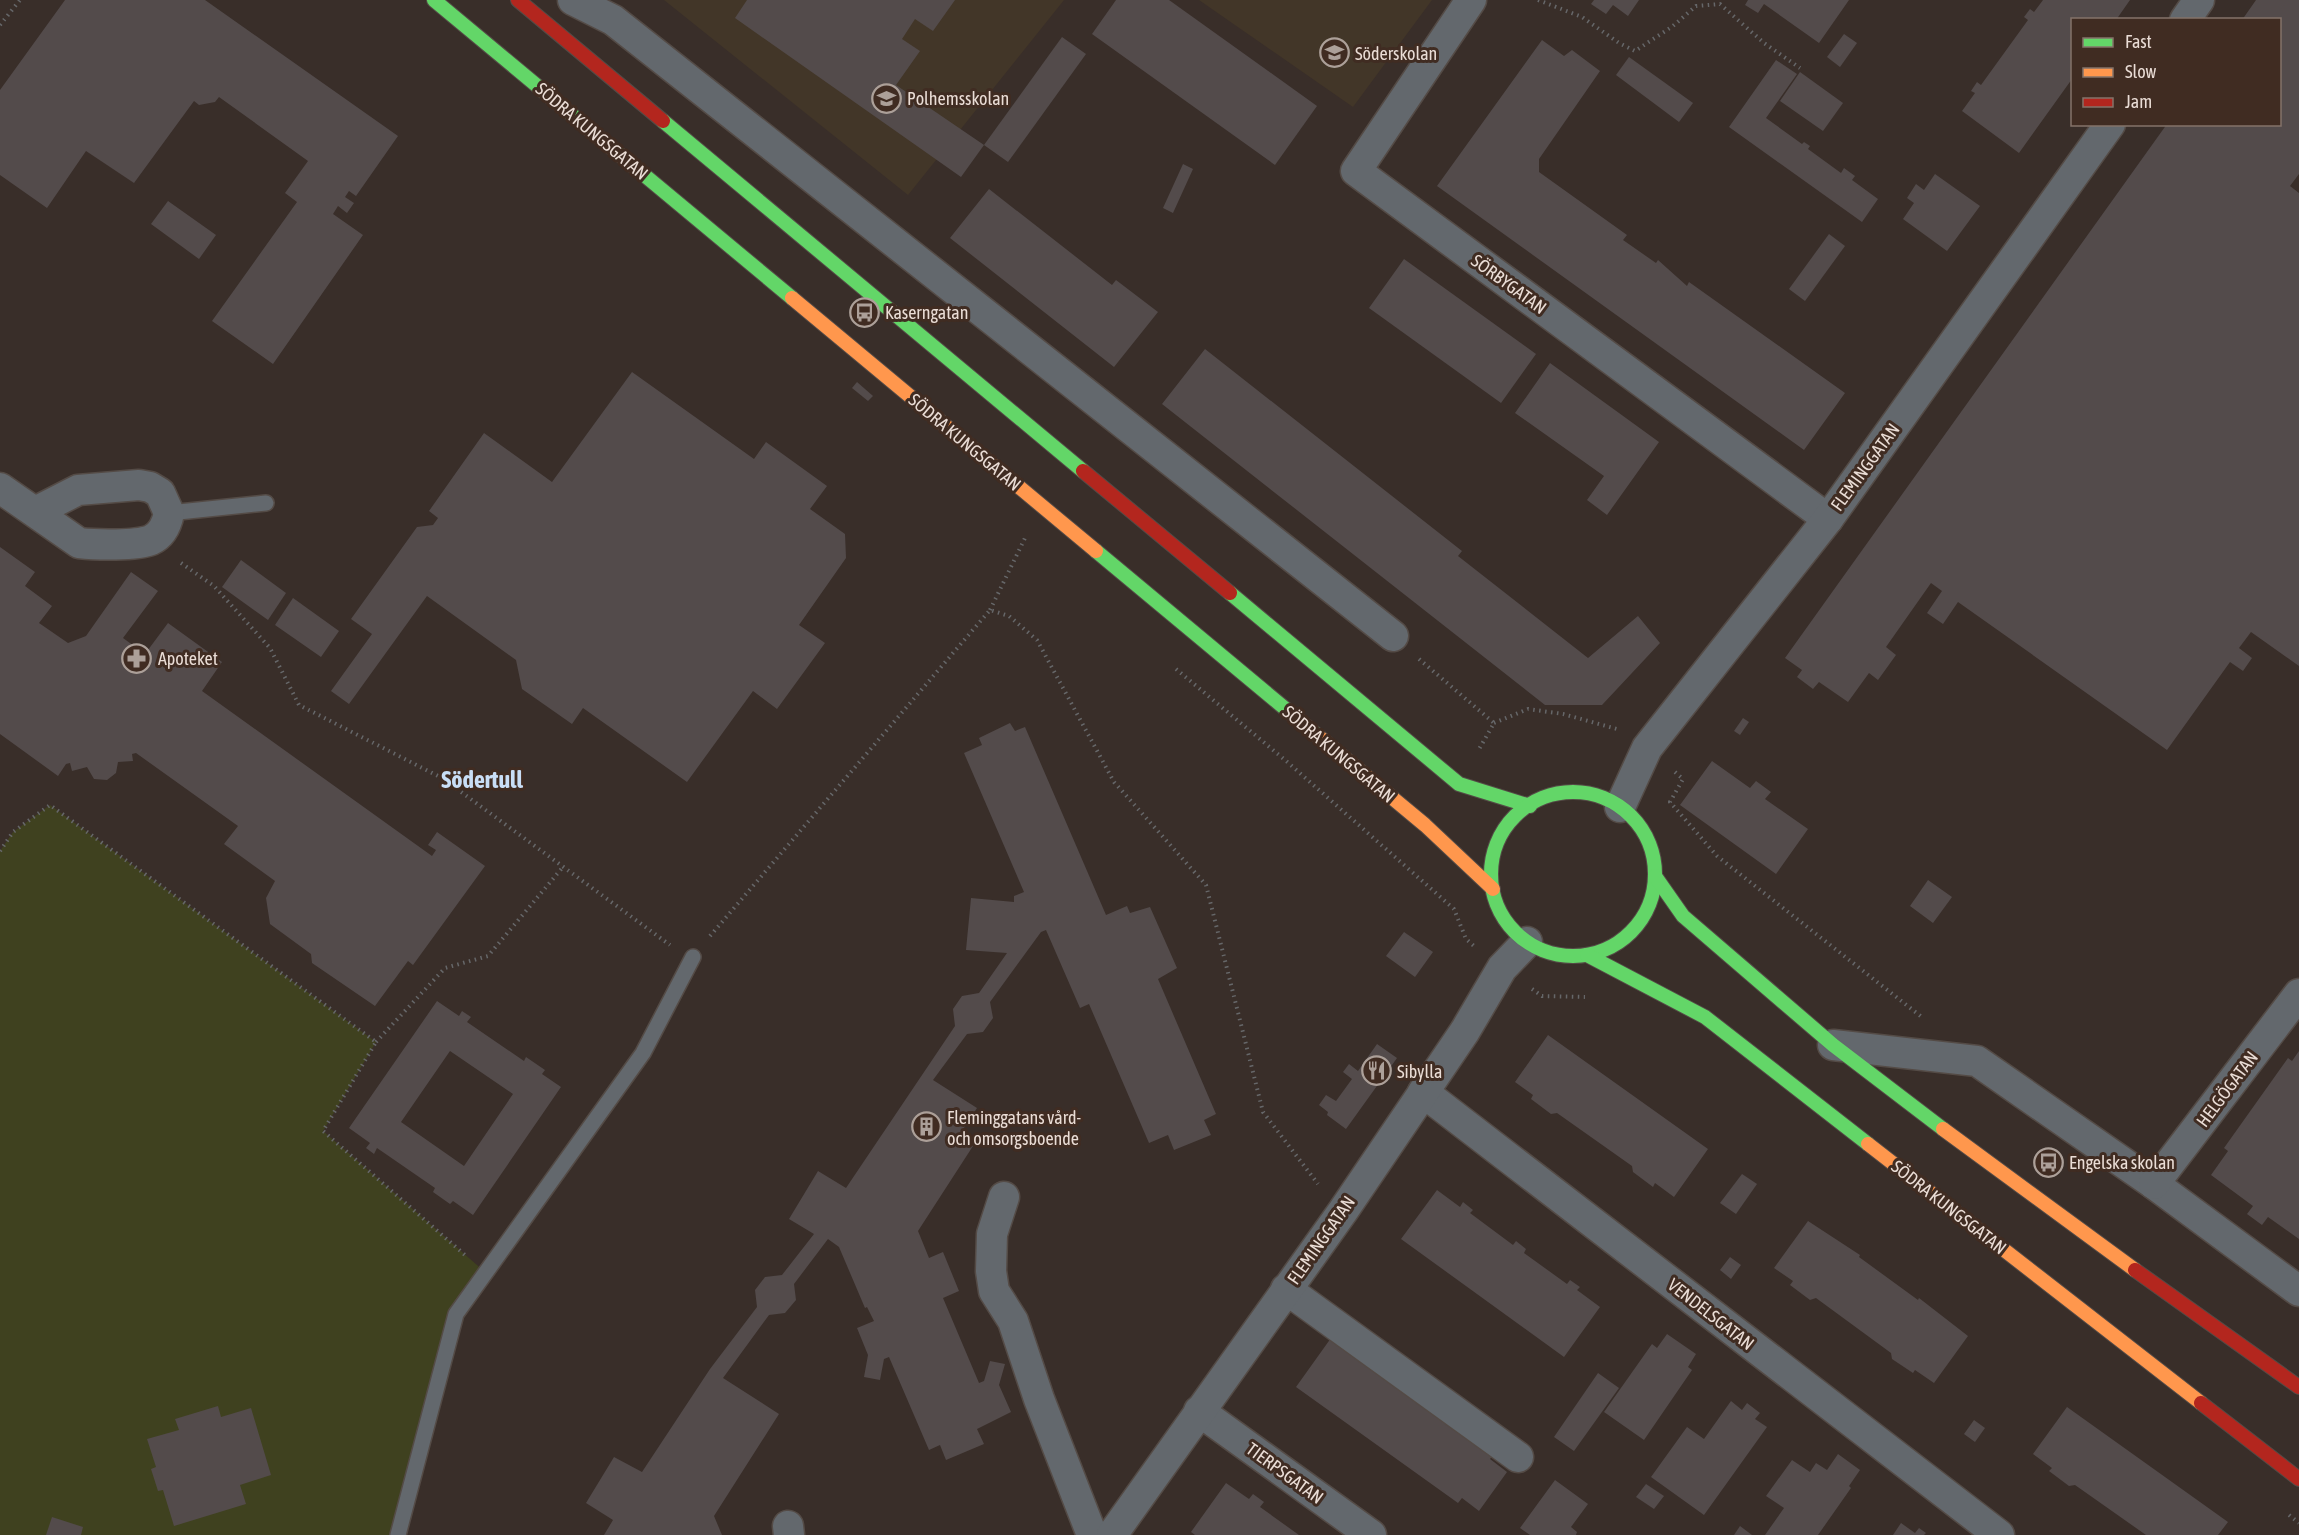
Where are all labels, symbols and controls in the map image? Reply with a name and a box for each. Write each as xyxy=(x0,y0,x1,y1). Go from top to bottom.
legend xyxy=(2071,18,2281,126)
text: Fast xyxy=(2125,31,2152,52)
school or university icon: Söderskolan xyxy=(1318,37,1350,69)
place label: Söderskolan xyxy=(1355,43,1437,64)
text: Slow xyxy=(2125,61,2156,82)
street label: SÖDRA KUNGSGATAN xyxy=(532,78,652,184)
school or university icon: Polhemsskolan xyxy=(870,82,902,114)
place label: Polhemsskolan xyxy=(907,88,1009,109)
text: Jam xyxy=(2125,91,2152,112)
street label: SÖRBYGATAN xyxy=(1467,250,1551,318)
bus stop icon: Kaserngatan xyxy=(848,296,880,328)
place label: Kaserngatan xyxy=(885,302,968,323)
street label: SÖDRA KUNGSGATAN xyxy=(905,389,1025,495)
street label: FLEMINGGATAN xyxy=(1826,419,1904,515)
pharmacy icon: Apoteket xyxy=(121,642,153,674)
place label: Apoteket xyxy=(158,648,218,669)
street label: SÖDRA KUNGSGATAN xyxy=(1279,701,1399,807)
district label: Södertull xyxy=(441,766,523,793)
street label: HELGÖGATAN xyxy=(2192,1047,2262,1131)
restaurant icon: Sibylla xyxy=(1360,1055,1392,1087)
place label: Sibylla xyxy=(1397,1061,1442,1082)
place label: Fleminggatans vård- och omsorgsboende xyxy=(947,1107,1082,1149)
building icon: Fleminggatans vård- och omsorgsboende xyxy=(910,1111,942,1143)
bus stop icon: Engelska skolan xyxy=(2032,1146,2064,1178)
place label: Engelska skolan xyxy=(2069,1152,2175,1173)
street label: SÖDRA KUNGSGATAN xyxy=(1887,1156,2011,1258)
street label: FLEMINGGATAN xyxy=(1283,1192,1359,1288)
street label: VENDELSGATAN xyxy=(1664,1274,1758,1354)
street label: TIERPSGATAN xyxy=(1242,1438,1328,1508)

